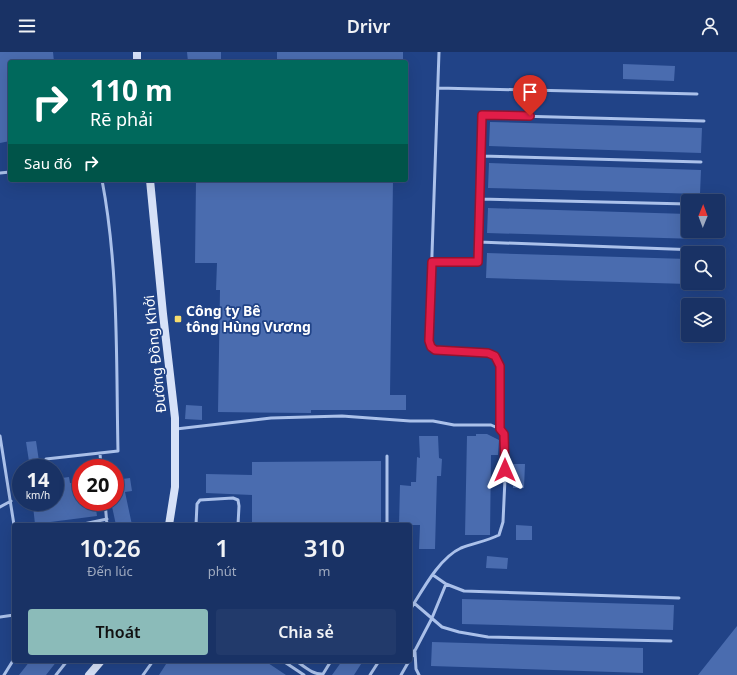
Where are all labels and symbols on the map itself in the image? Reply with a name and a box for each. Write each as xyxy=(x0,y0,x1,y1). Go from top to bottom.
pin xyxy=(513,75,547,116)
north arrow xyxy=(681,194,725,238)
street label: Đường Đồng Khởi xyxy=(139,294,170,414)
place label: Công ty Bê tông Hùng Vương xyxy=(186,301,311,336)
marker: Công ty Bê tông Hùng Vương xyxy=(173,314,183,324)
position arrow xyxy=(484,449,526,491)
speed limit sign: 20 xyxy=(72,459,124,511)

